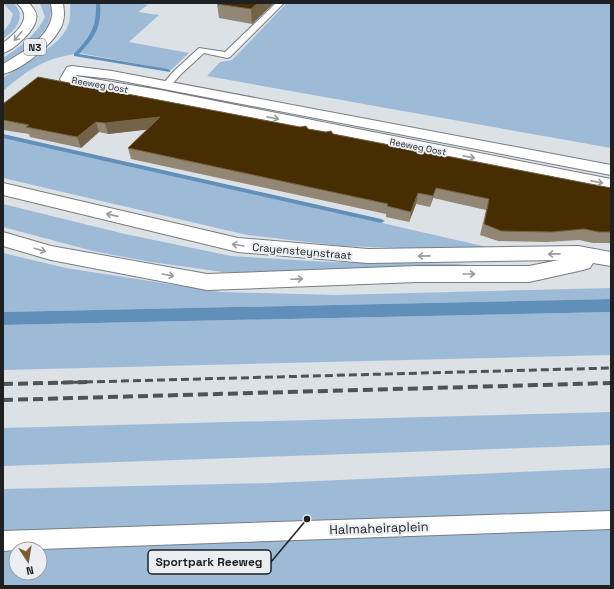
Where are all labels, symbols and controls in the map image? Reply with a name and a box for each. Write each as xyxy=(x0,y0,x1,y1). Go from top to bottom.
one-way arrow xyxy=(14,31,23,41)
road number: N3 xyxy=(24,39,46,55)
street label: Reeweg Oost xyxy=(71,74,129,96)
one-way arrow xyxy=(266,114,279,122)
street label: Reeweg Oost xyxy=(389,136,447,158)
one-way arrow xyxy=(463,153,476,161)
one-way arrow xyxy=(590,179,603,187)
one-way arrow xyxy=(106,211,119,219)
one-way arrow xyxy=(232,240,245,248)
street label: Crayensteynstraat xyxy=(252,240,352,262)
one-way arrow xyxy=(34,247,47,254)
one-way arrow xyxy=(548,250,561,258)
one-way arrow xyxy=(418,252,431,259)
one-way arrow xyxy=(462,270,475,278)
one-way arrow xyxy=(161,271,174,279)
one-way arrow xyxy=(290,275,303,282)
street label: Halmaheiraplein xyxy=(329,518,429,538)
north arrow xyxy=(8,541,48,581)
callout: Sportpark Reeweg xyxy=(148,550,271,574)
text: Sportpark Reeweg xyxy=(155,554,263,570)
text: N xyxy=(25,563,35,578)

